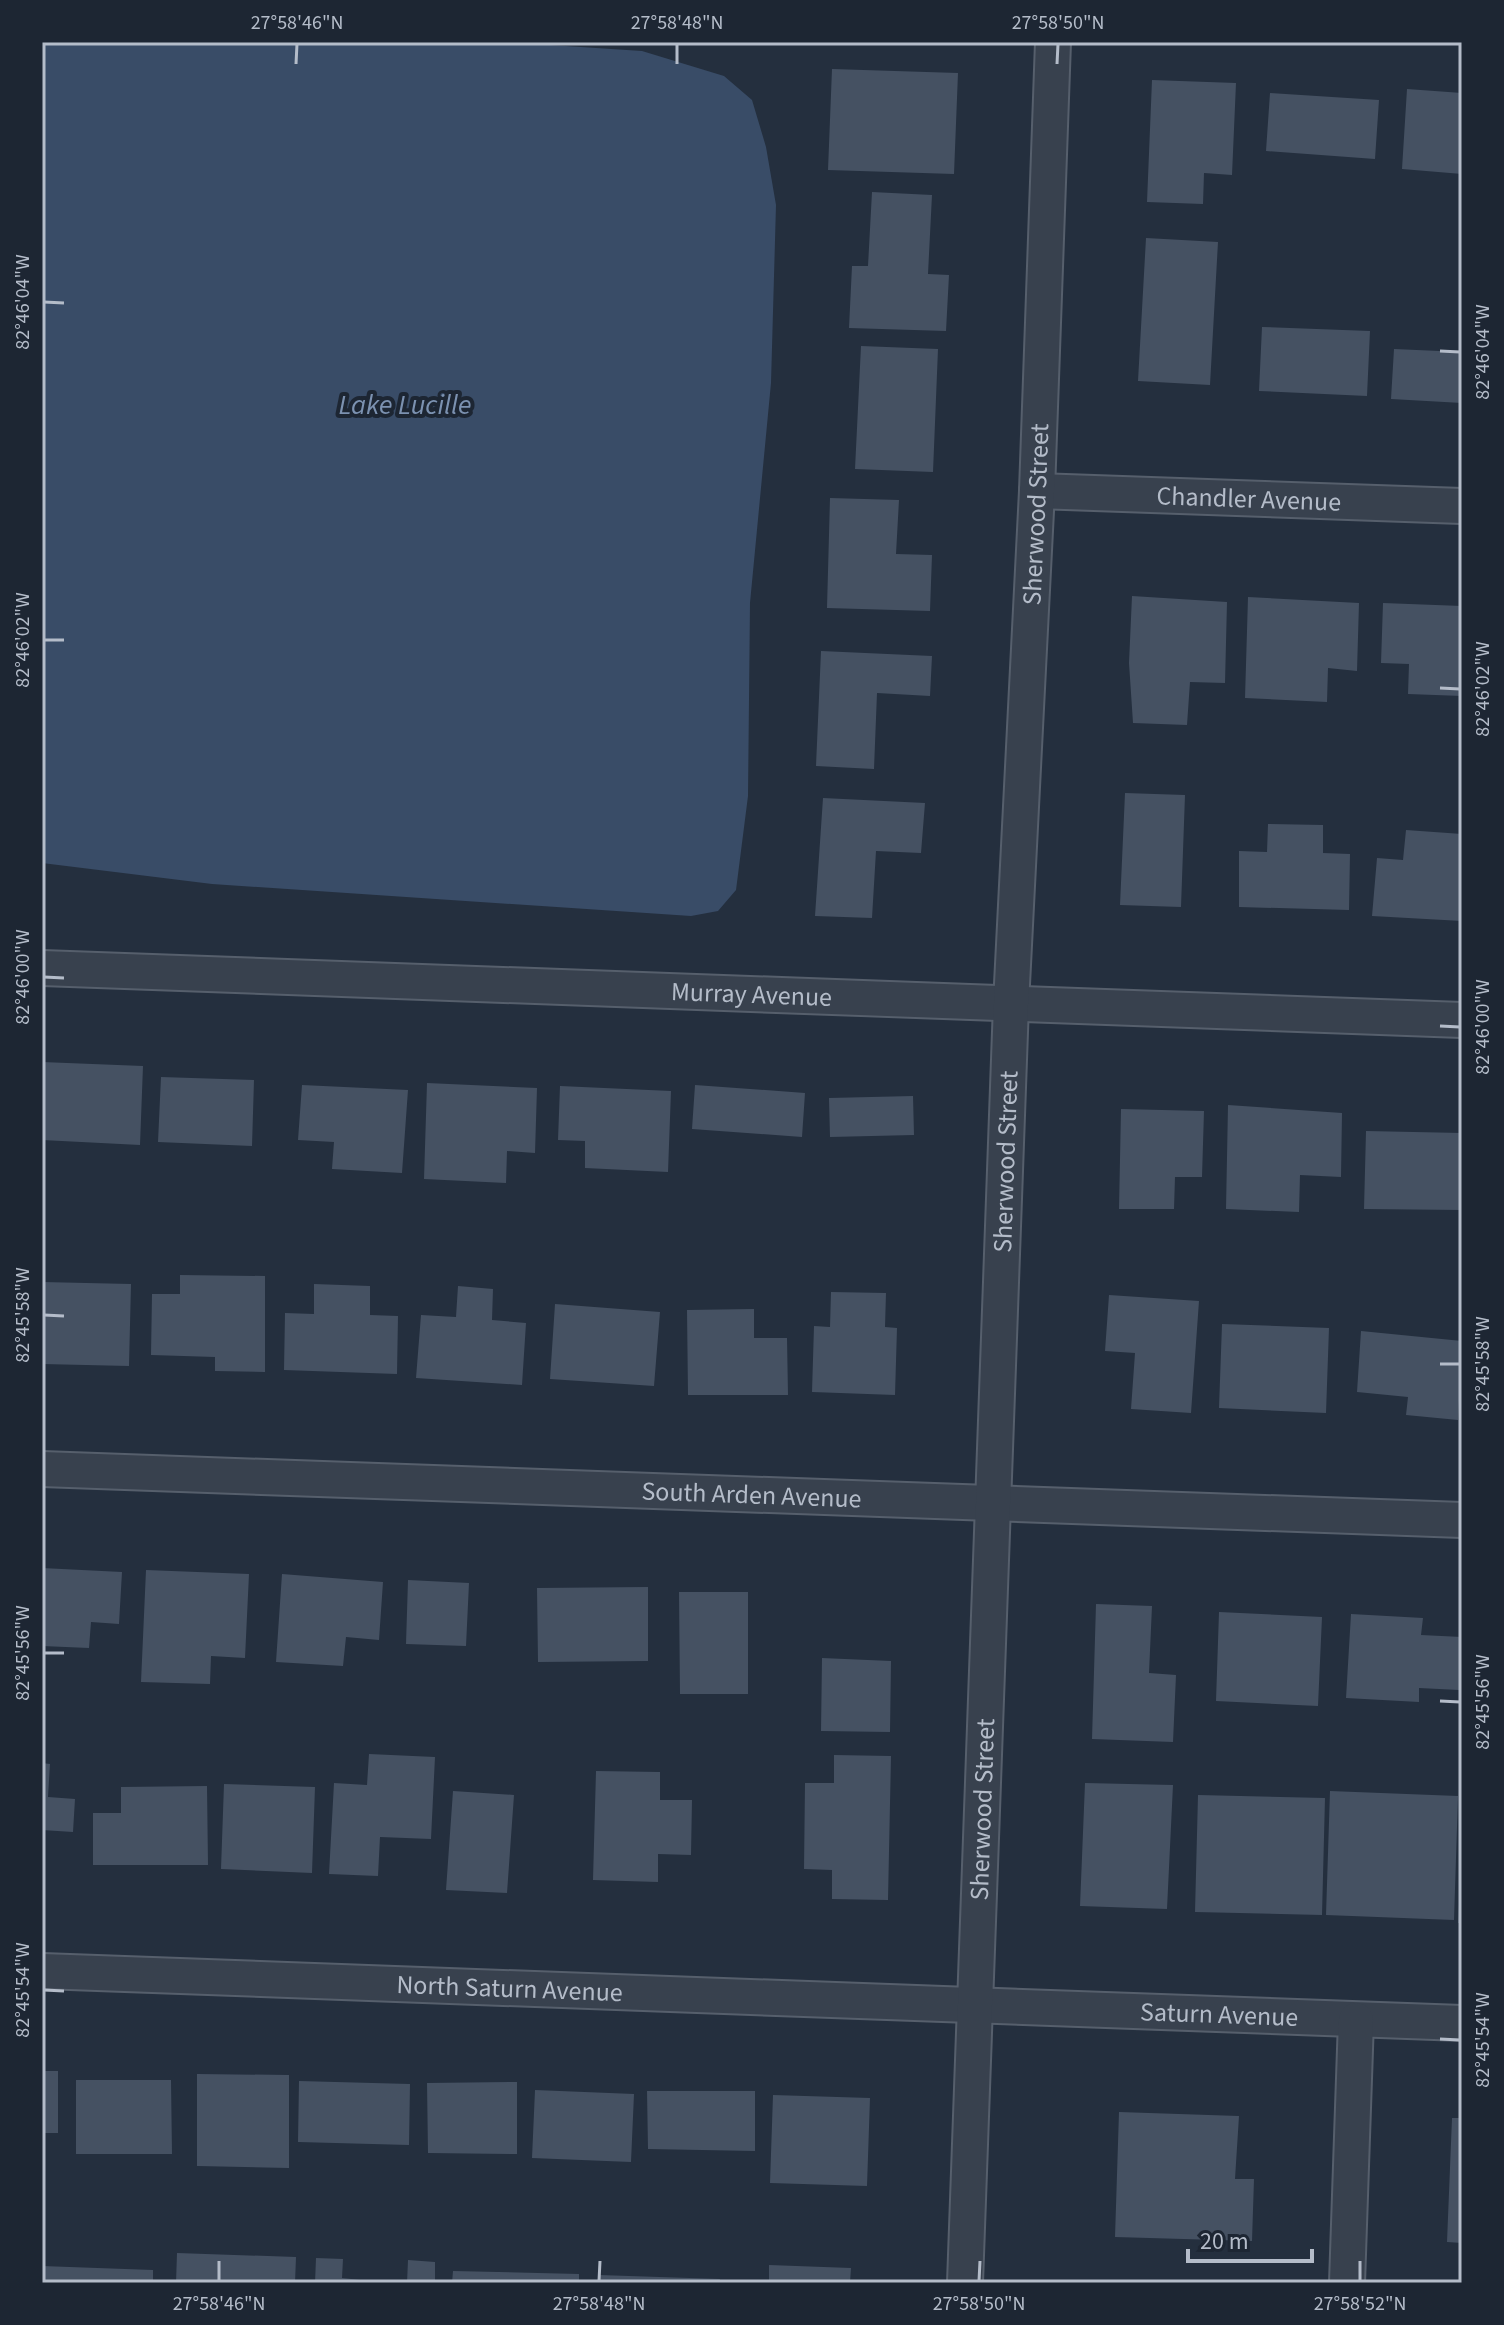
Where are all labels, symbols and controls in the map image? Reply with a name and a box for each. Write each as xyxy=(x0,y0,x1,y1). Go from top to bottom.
text: 27°58'46"N xyxy=(251,9,343,37)
text: 27°58'48"N xyxy=(631,9,723,37)
text: 27°58'50"N xyxy=(1012,9,1104,37)
text: 82°46'04"W xyxy=(9,254,37,350)
text: 82°46'04"W xyxy=(1469,304,1497,400)
water label: Lake Lucille xyxy=(339,385,471,425)
street label: Sherwood Street xyxy=(1013,423,1058,606)
street label: Chandler Avenue xyxy=(1156,477,1342,520)
text: 82°46'02"W xyxy=(9,592,37,688)
text: 82°46'02"W xyxy=(1469,641,1497,737)
text: 82°46'00"W xyxy=(9,929,37,1025)
street label: Murray Avenue xyxy=(670,973,833,1015)
text: 82°46'00"W xyxy=(1469,979,1497,1075)
street label: Sherwood Street xyxy=(984,1070,1027,1253)
text: 82°45'58"W xyxy=(9,1267,37,1363)
text: 82°45'58"W xyxy=(1469,1316,1497,1412)
street label: South Arden Avenue xyxy=(641,1472,862,1517)
text: 82°45'56"W xyxy=(9,1605,37,1701)
text: 82°45'56"W xyxy=(1469,1654,1497,1750)
street label: Sherwood Street xyxy=(960,1717,1004,1901)
text: 82°45'54"W xyxy=(9,1942,37,2038)
street label: North Saturn Avenue xyxy=(396,1965,623,2011)
text: 82°45'54"W xyxy=(1469,1992,1497,2088)
street label: Saturn Avenue xyxy=(1139,1993,1299,2035)
scale bar xyxy=(1188,2213,1312,2263)
text: 20 m xyxy=(1200,2224,1249,2259)
text: 27°58'46"N xyxy=(173,2290,265,2318)
text: 27°58'48"N xyxy=(553,2290,645,2318)
text: 27°58'50"N xyxy=(933,2290,1025,2318)
text: 27°58'52"N xyxy=(1314,2290,1406,2318)

